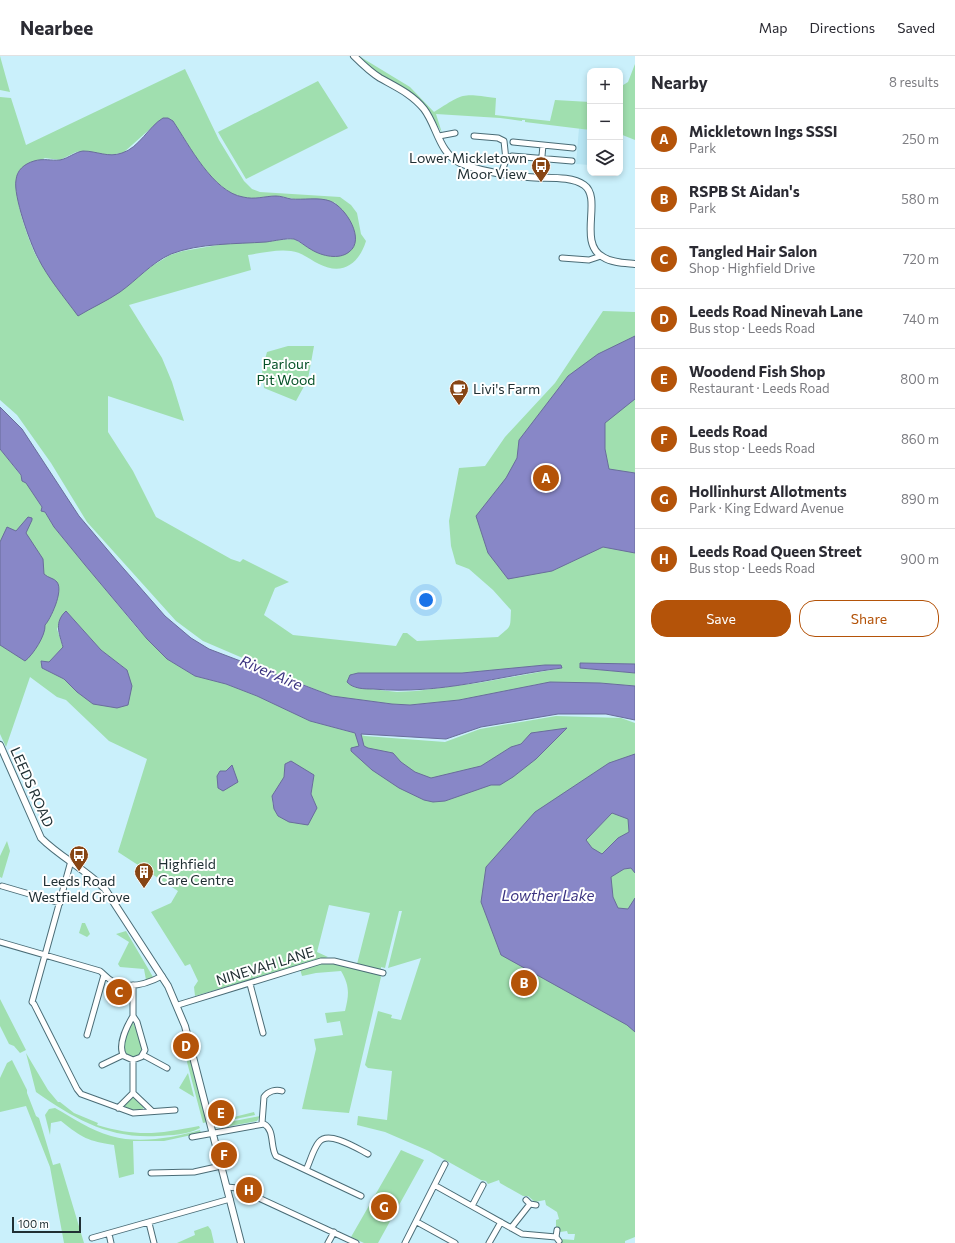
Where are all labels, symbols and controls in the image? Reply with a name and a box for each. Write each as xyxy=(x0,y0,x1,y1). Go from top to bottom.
text: Nearbee xyxy=(20,16,93,39)
text: Map xyxy=(759,19,788,36)
text: Directions xyxy=(810,19,875,36)
text: Saved xyxy=(897,19,935,36)
map controls xyxy=(587,68,623,176)
button: + xyxy=(587,68,623,104)
text: Nearby xyxy=(651,72,708,93)
text: 8 results xyxy=(889,74,939,90)
button: − xyxy=(587,104,623,140)
text: Mickletown Ings SSSI xyxy=(689,122,838,140)
text: A xyxy=(659,131,669,147)
text: 250 m xyxy=(902,131,939,147)
button: layers xyxy=(587,140,623,176)
text: Park xyxy=(689,140,716,156)
place label: Lower Mickletown Moor View xyxy=(409,149,527,182)
bus stop icon: Lower Mickletown Moor View xyxy=(530,155,552,183)
text: RSPB St Aidan's xyxy=(689,182,800,200)
text: B xyxy=(660,191,668,207)
text: 580 m xyxy=(901,191,939,207)
text: Park xyxy=(689,200,716,216)
text: Tangled Hair Salon xyxy=(689,242,817,260)
text: C xyxy=(660,251,668,267)
text: 720 m xyxy=(903,251,939,267)
text: Shop · Highfield Drive xyxy=(689,260,815,276)
text: Leeds Road Ninevah Lane xyxy=(689,302,863,320)
text: D xyxy=(659,311,669,327)
text: 740 m xyxy=(903,311,939,327)
text: Bus stop · Leeds Road xyxy=(689,320,815,336)
park label: Parlour Pit Wood xyxy=(257,355,315,388)
text: Woodend Fish Shop xyxy=(689,362,825,380)
text: E xyxy=(660,371,668,387)
text: 800 m xyxy=(900,371,939,387)
cafe icon: Livi's Farm xyxy=(448,378,470,406)
place label: Livi's Farm xyxy=(473,380,540,397)
text: Restaurant · Leeds Road xyxy=(689,380,830,396)
text: Leeds Road xyxy=(689,422,768,440)
text: F xyxy=(660,431,668,447)
text: 860 m xyxy=(901,431,939,447)
text: Bus stop · Leeds Road xyxy=(689,440,815,456)
pin: A xyxy=(533,463,559,493)
text: Hollinhurst Allotments xyxy=(689,482,847,500)
text: G xyxy=(659,491,669,507)
text: 890 m xyxy=(901,491,939,507)
text: Park · King Edward Avenue xyxy=(689,500,844,516)
text: Leeds Road Queen Street xyxy=(689,542,862,560)
text: H xyxy=(659,551,669,567)
text: 900 m xyxy=(900,551,939,567)
text: Bus stop · Leeds Road xyxy=(689,560,815,576)
your location xyxy=(416,590,436,610)
button: Save xyxy=(651,600,791,637)
button: Share xyxy=(799,600,939,637)
water label: River Aire xyxy=(237,651,305,693)
street label: LEEDS ROAD xyxy=(7,744,58,830)
bus stop icon: Leeds Road Westfield Grove xyxy=(68,844,90,872)
place label: Highfield Care Centre xyxy=(158,855,234,888)
building icon: Highfield Care Centre xyxy=(133,861,155,889)
place label: Leeds Road Westfield Grove xyxy=(28,872,130,905)
water label: Lowther Lake xyxy=(502,886,594,904)
street label: NINEVAH LANE xyxy=(214,943,316,988)
pin: B xyxy=(511,968,537,998)
pin: C xyxy=(106,977,132,1007)
pin: D xyxy=(173,1031,199,1061)
pin: E xyxy=(208,1098,234,1128)
pin: F xyxy=(211,1140,237,1170)
pin: H xyxy=(236,1175,262,1205)
pin: G xyxy=(371,1192,397,1222)
scale bar xyxy=(12,1215,81,1234)
text: 100 m xyxy=(18,1217,49,1230)

